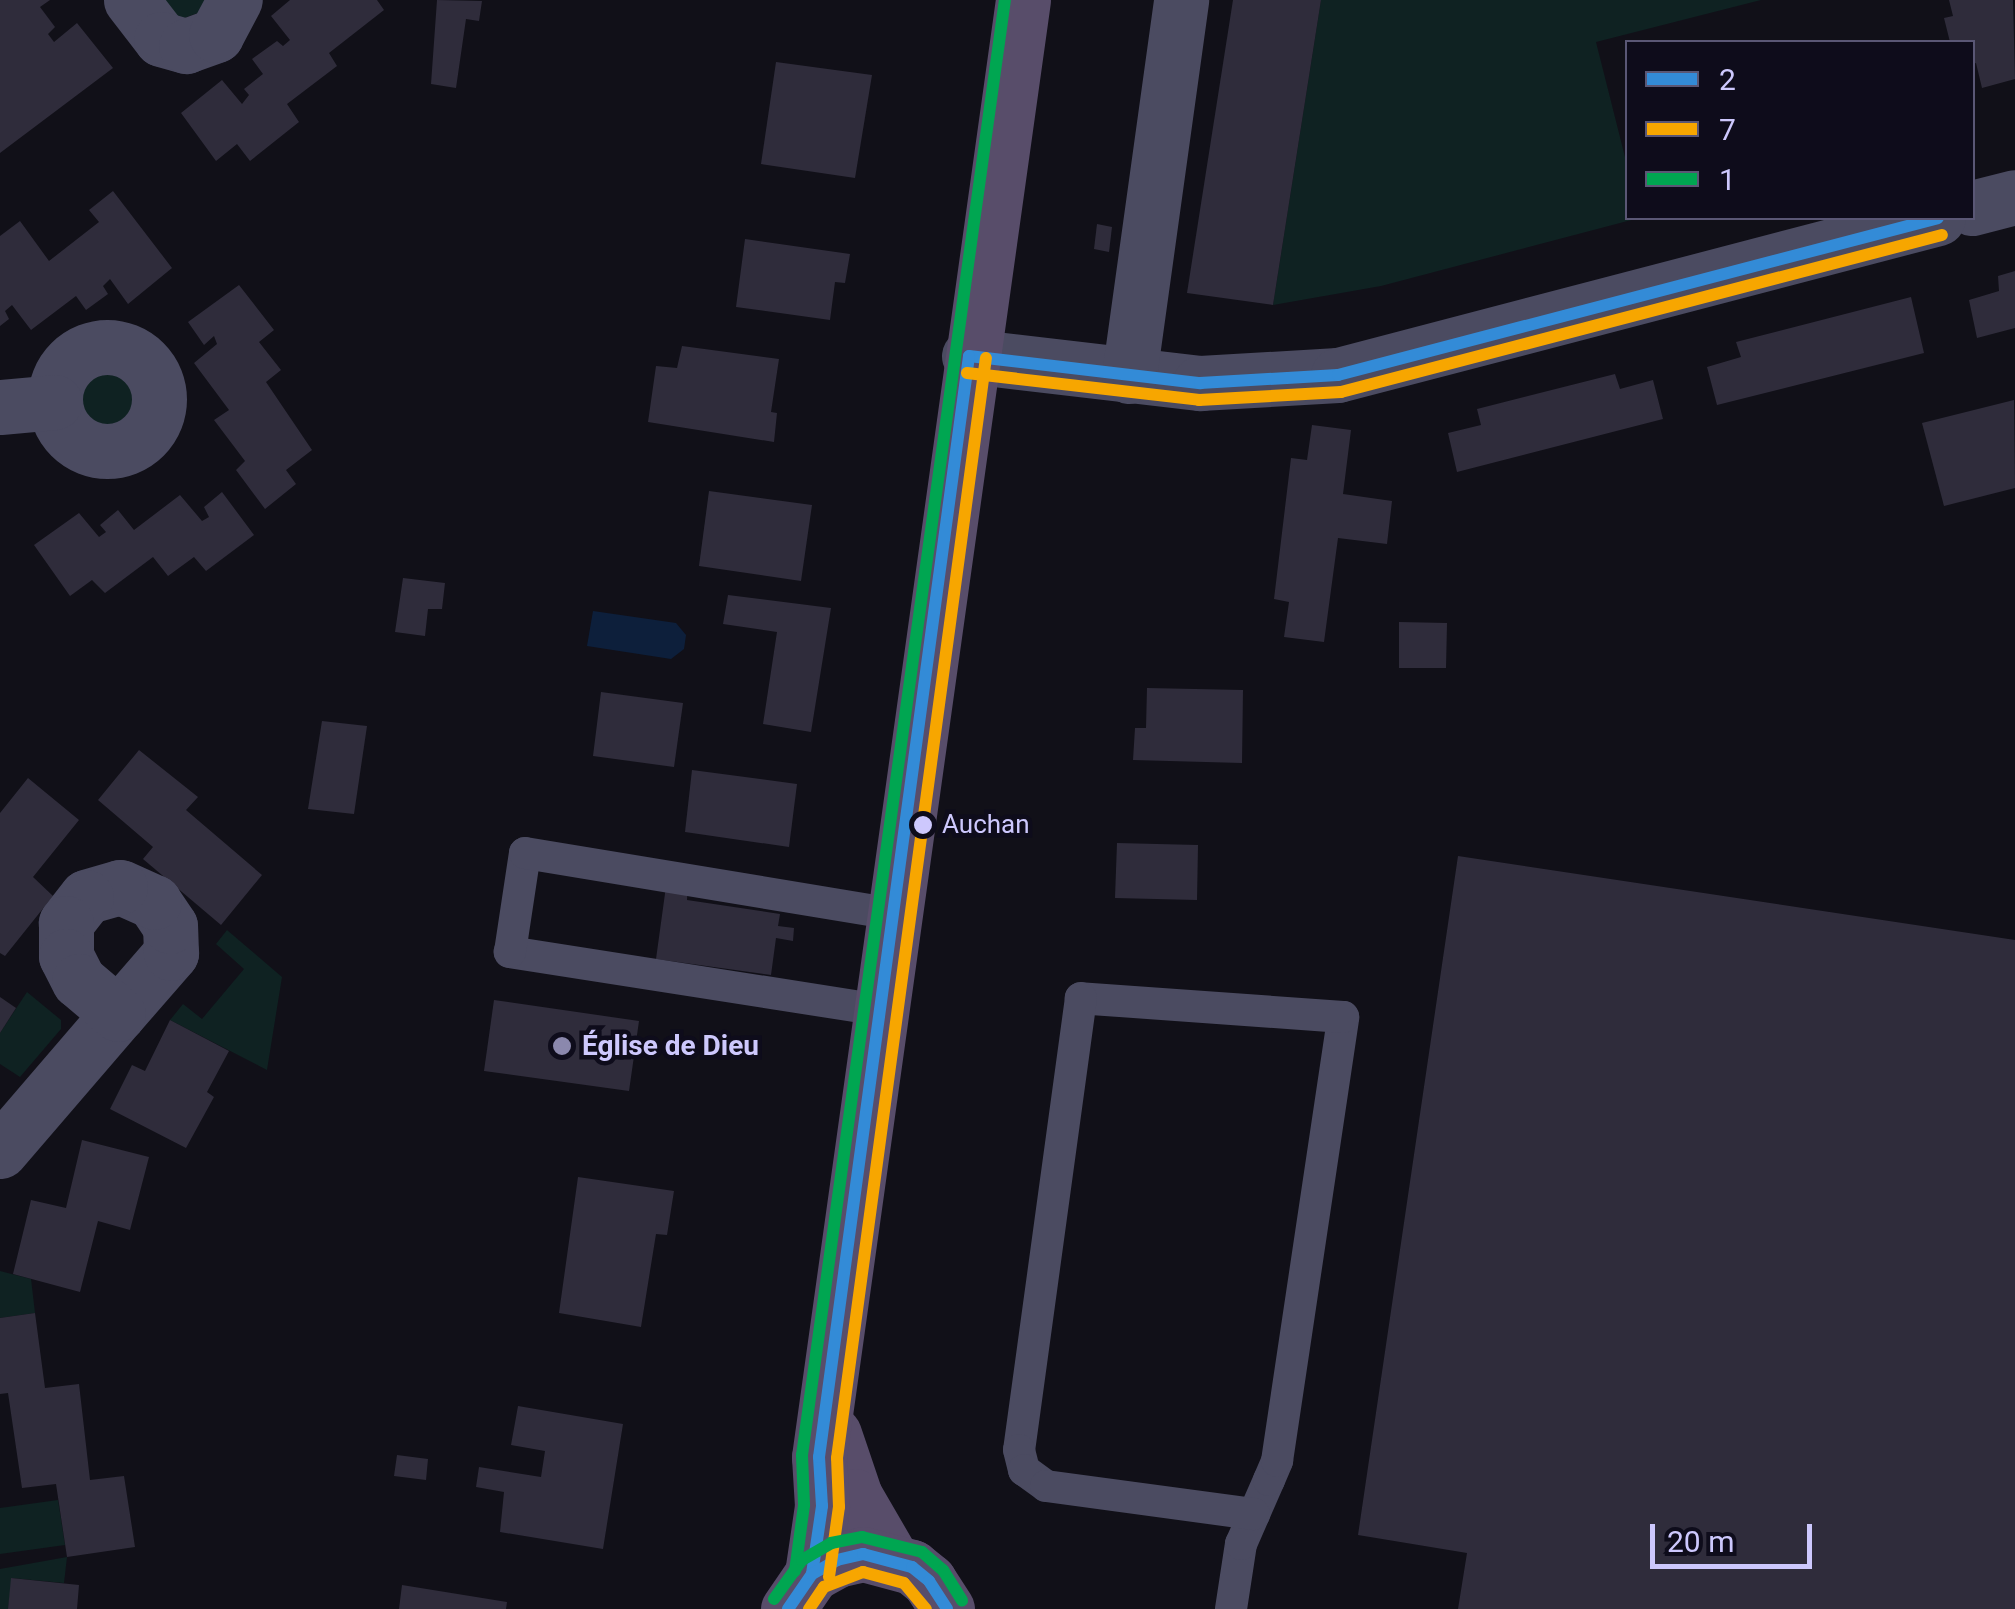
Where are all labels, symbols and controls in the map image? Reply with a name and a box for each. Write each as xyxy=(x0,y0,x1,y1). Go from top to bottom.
legend xyxy=(1625,40,1975,220)
text: 2 xyxy=(1719,62,1736,97)
text: 7 xyxy=(1719,112,1736,147)
text: 1 xyxy=(1719,162,1736,197)
place label: Auchan xyxy=(942,809,1030,841)
marker: Auchan xyxy=(913,815,933,835)
place label: Église de Dieu xyxy=(582,1029,759,1063)
marker: Église de Dieu xyxy=(551,1035,573,1057)
scale bar xyxy=(1655,1504,1818,1566)
text: 20 m xyxy=(1667,1524,1734,1559)

